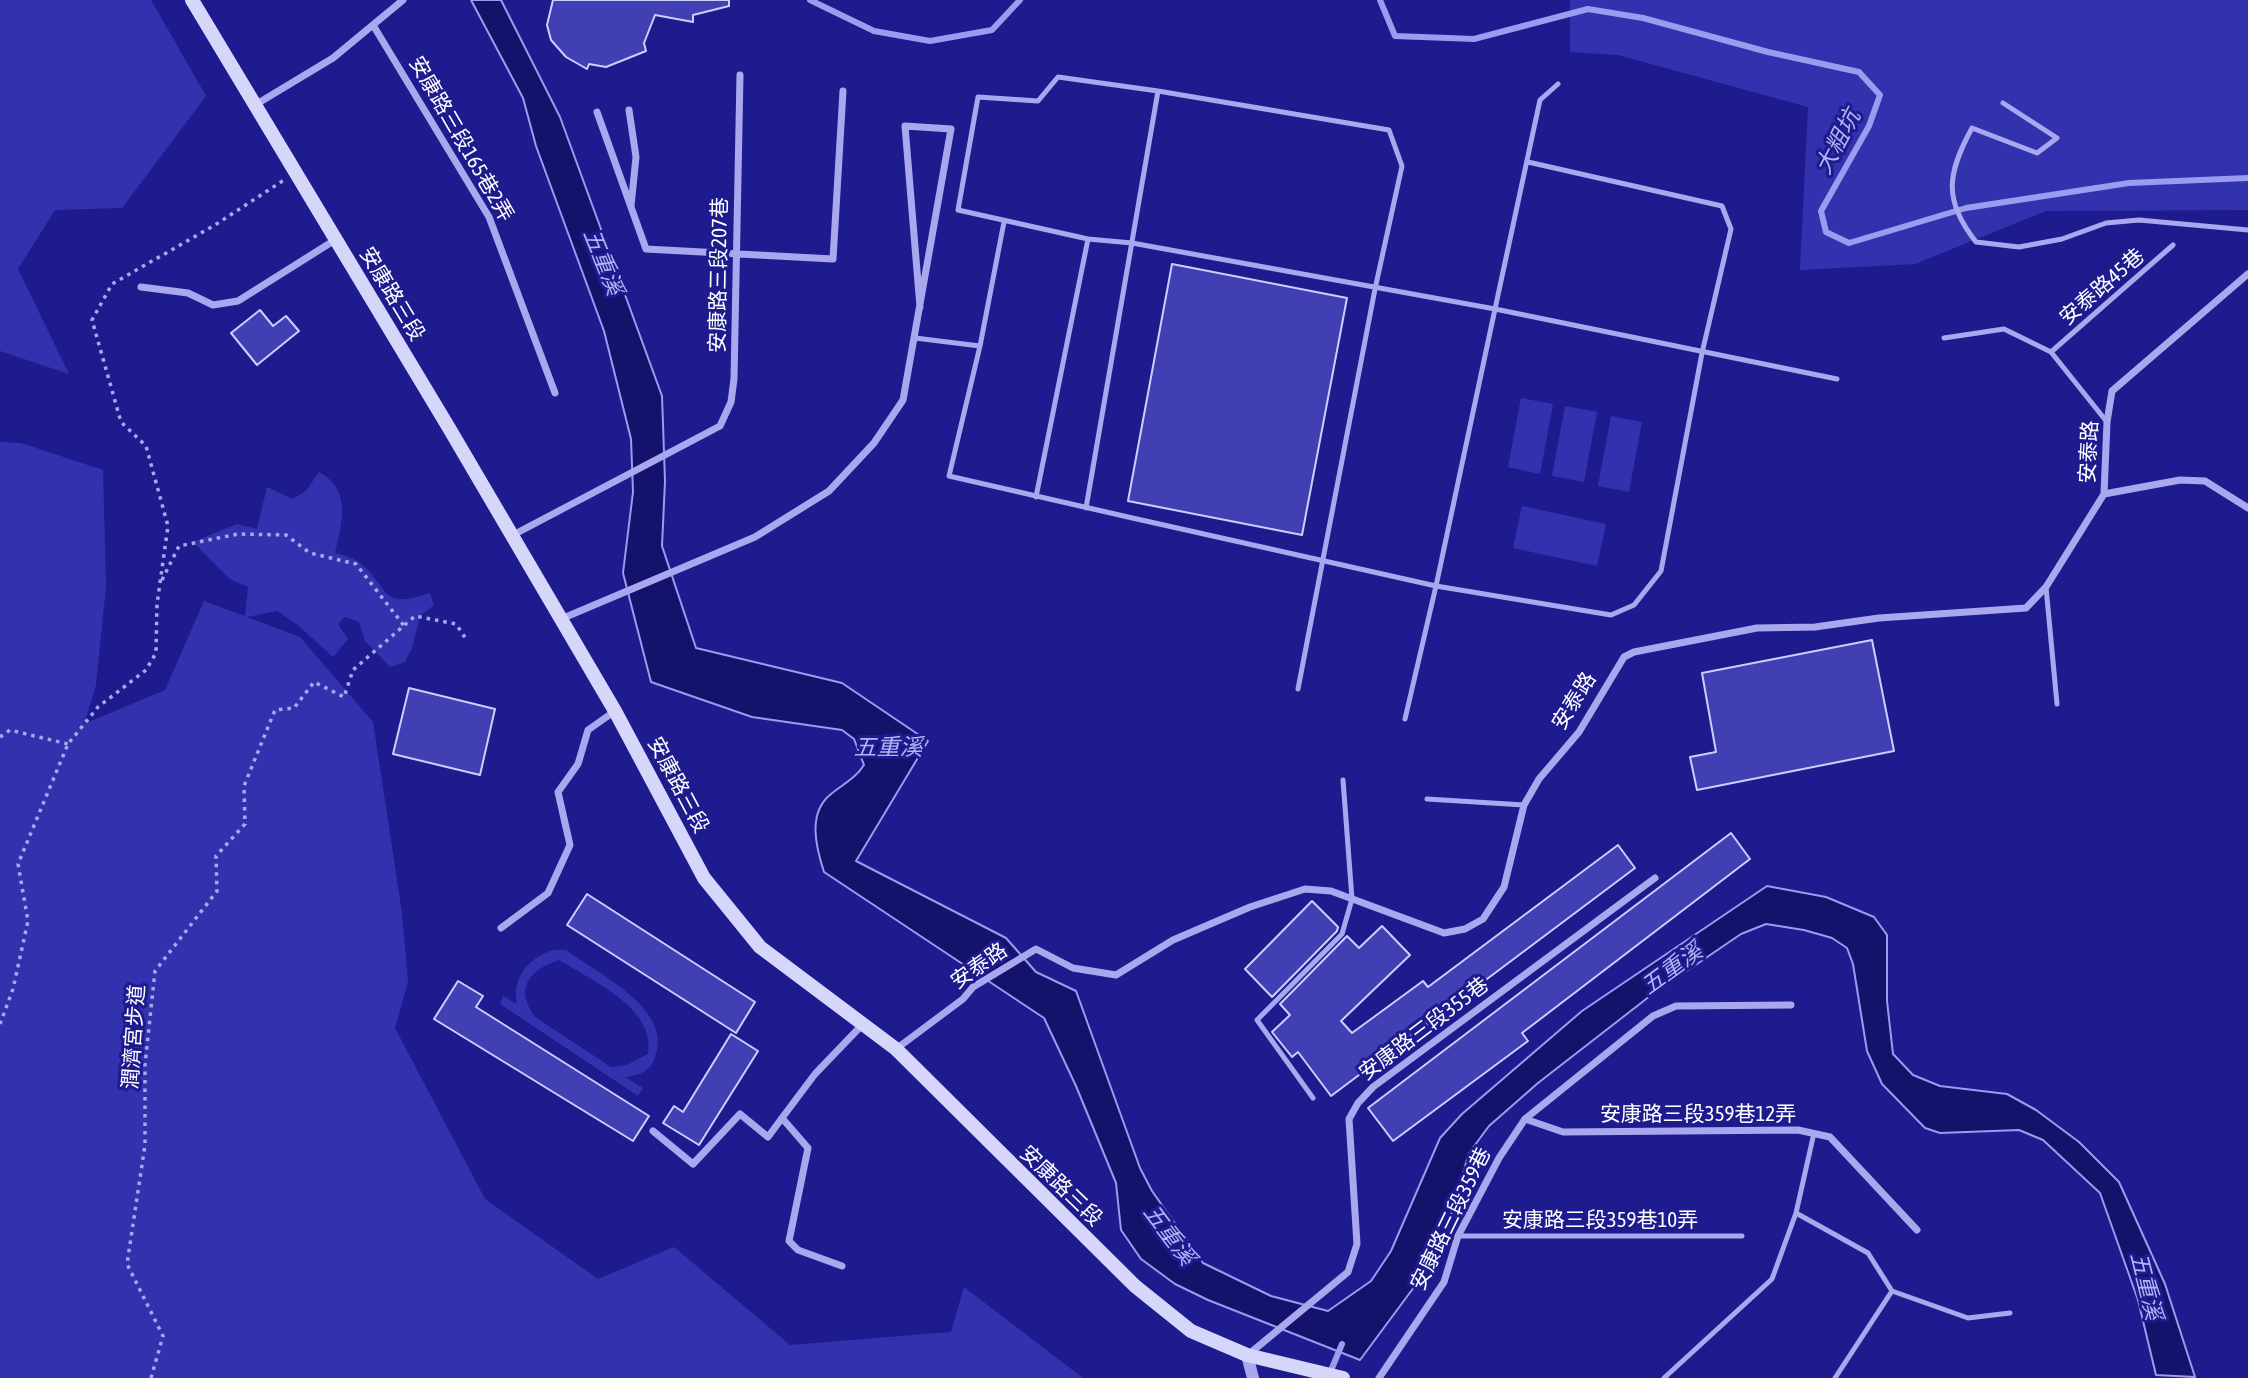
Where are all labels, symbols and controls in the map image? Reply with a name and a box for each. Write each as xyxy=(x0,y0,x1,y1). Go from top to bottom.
street label: 安康路三段165巷2弄 xyxy=(403,52,519,226)
water label: 大粗坑 xyxy=(1810,105,1866,179)
street label: 安康路三段207巷 xyxy=(705,197,733,353)
water label: 五重溪 xyxy=(577,225,629,299)
street label: 安康路三段 xyxy=(354,243,430,345)
street label: 安泰路45巷 xyxy=(2055,243,2149,331)
street label: 安泰路 xyxy=(2075,420,2103,484)
street label: 安泰路 xyxy=(1547,668,1601,734)
street label: 安康路三段 xyxy=(642,733,714,837)
water label: 五重溪 xyxy=(854,734,922,762)
street label: 安泰路 xyxy=(946,938,1012,994)
water label: 五重溪 xyxy=(1636,938,1708,1000)
street label: 安康路三段355巷 xyxy=(1354,972,1494,1086)
street label: 潤濟宮步道 xyxy=(118,984,150,1090)
street label: 安康路三段359巷12弄 xyxy=(1600,1101,1796,1127)
street label: 安康路三段 xyxy=(1014,1140,1108,1232)
street label: 安康路三段359巷 xyxy=(1406,1144,1496,1294)
water label: 五重溪 xyxy=(1137,1199,1201,1271)
street label: 安康路三段359巷10弄 xyxy=(1502,1207,1698,1233)
water label: 五重溪 xyxy=(2124,1249,2168,1323)

